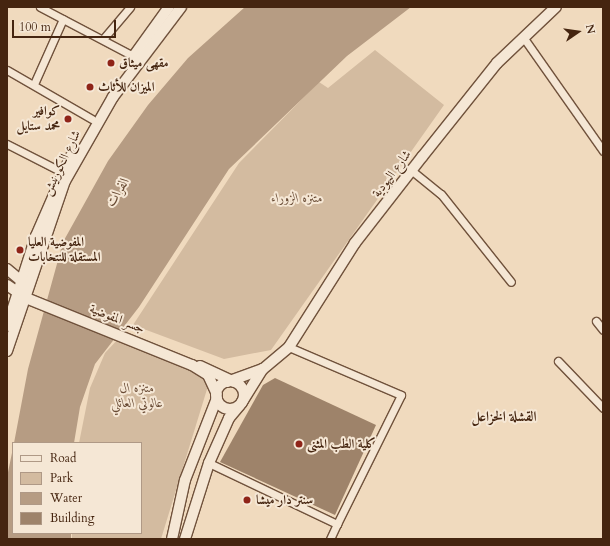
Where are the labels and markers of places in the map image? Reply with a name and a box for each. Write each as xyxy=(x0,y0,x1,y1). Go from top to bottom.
place label: مقهى ميثاق xyxy=(119,55,168,71)
marker: مقهى ميثاق xyxy=(106,58,116,68)
place label: الميزان للأثاث xyxy=(98,79,154,95)
marker: الميزان للأثاث xyxy=(85,82,95,92)
place label: كوافير محمد ستايل xyxy=(17,104,60,135)
marker: كوافير محمد ستايل xyxy=(63,114,73,124)
place label: المفوضية العليا المستقلة للنتخابات xyxy=(28,235,101,266)
marker: المفوضية العليا المستقلة للنتخابات xyxy=(15,245,25,255)
place label: كلية الطب المثنى xyxy=(307,436,376,452)
marker: كلية الطب المثنى xyxy=(294,439,304,449)
place label: سنتر دار ميشا xyxy=(256,492,313,508)
marker: سنتر دار ميشا xyxy=(241,494,253,506)

